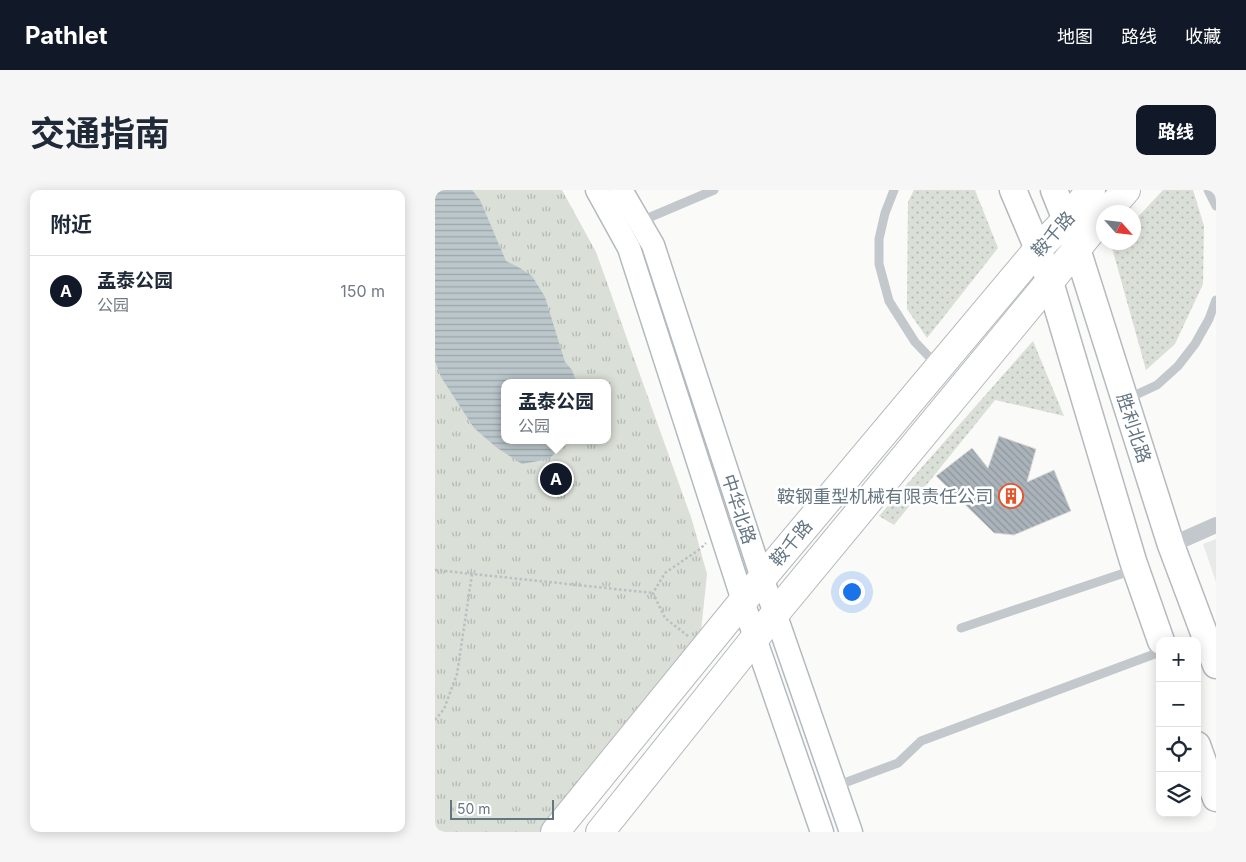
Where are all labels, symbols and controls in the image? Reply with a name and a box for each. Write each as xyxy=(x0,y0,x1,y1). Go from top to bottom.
text: Pathlet xyxy=(25,21,108,50)
text: 地图 xyxy=(1057,26,1093,47)
text: 路线 xyxy=(1121,26,1157,47)
text: 收藏 xyxy=(1185,26,1221,47)
button: 路线 xyxy=(1136,105,1216,155)
text: 交通指南 xyxy=(30,112,170,154)
north arrow xyxy=(1096,205,1141,250)
street label: 鞍千路 xyxy=(1027,207,1079,261)
text: 附近 xyxy=(50,212,92,237)
text: 孟泰公园 xyxy=(97,269,173,292)
text: A xyxy=(60,281,72,301)
text: 150 m xyxy=(340,281,385,301)
text: 公园 xyxy=(97,295,129,315)
popup xyxy=(501,379,611,444)
text: 孟泰公园 xyxy=(518,390,594,413)
street label: 胜利北路 xyxy=(1113,391,1155,465)
text: 公园 xyxy=(518,416,550,436)
pin: A xyxy=(540,460,572,498)
street label: 中华北路 xyxy=(718,472,760,546)
building icon: 鞍钢重型机械有限责任公司 xyxy=(998,483,1024,509)
place label: 鞍钢重型机械有限责任公司 xyxy=(777,486,993,507)
street label: 鞍千路 xyxy=(766,516,816,570)
your location xyxy=(839,579,865,605)
map controls xyxy=(1156,637,1201,817)
button: + xyxy=(1156,637,1201,682)
button: − xyxy=(1156,682,1201,727)
button: locate xyxy=(1156,727,1201,772)
button: layers xyxy=(1156,772,1201,817)
scale bar xyxy=(450,797,554,820)
text: 50 m xyxy=(457,800,491,817)

